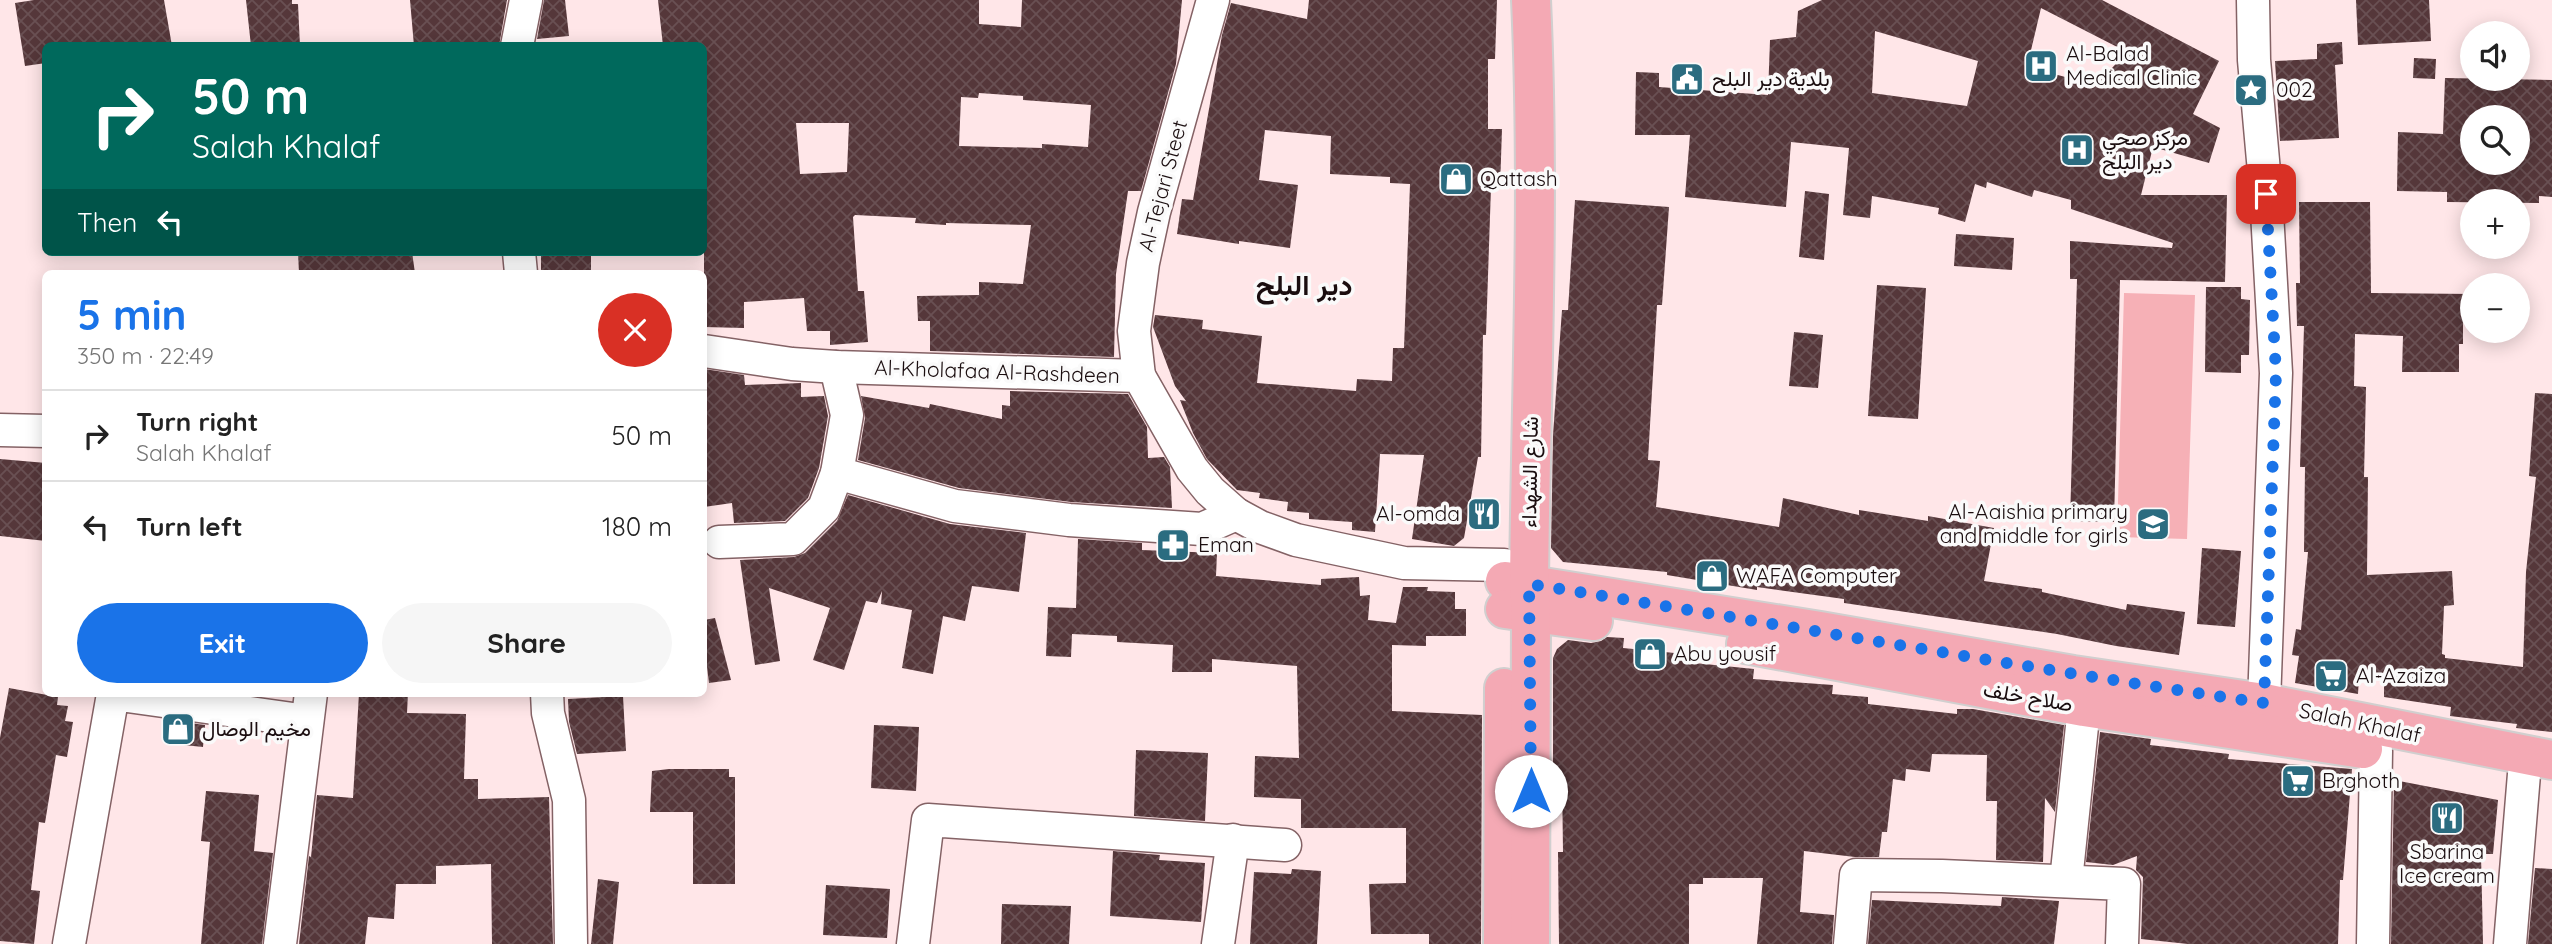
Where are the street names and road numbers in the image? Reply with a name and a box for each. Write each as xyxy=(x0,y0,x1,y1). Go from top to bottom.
street label: Al-Tejari Steet xyxy=(1132,117,1192,254)
street label: Al-Kholafaa Al-Rashdeen xyxy=(874,354,1120,388)
street label: شارع الشهداء xyxy=(1515,416,1545,528)
street label: صلاح خلف xyxy=(1981,675,2075,719)
street label: Salah Khalaf xyxy=(2297,696,2424,748)

